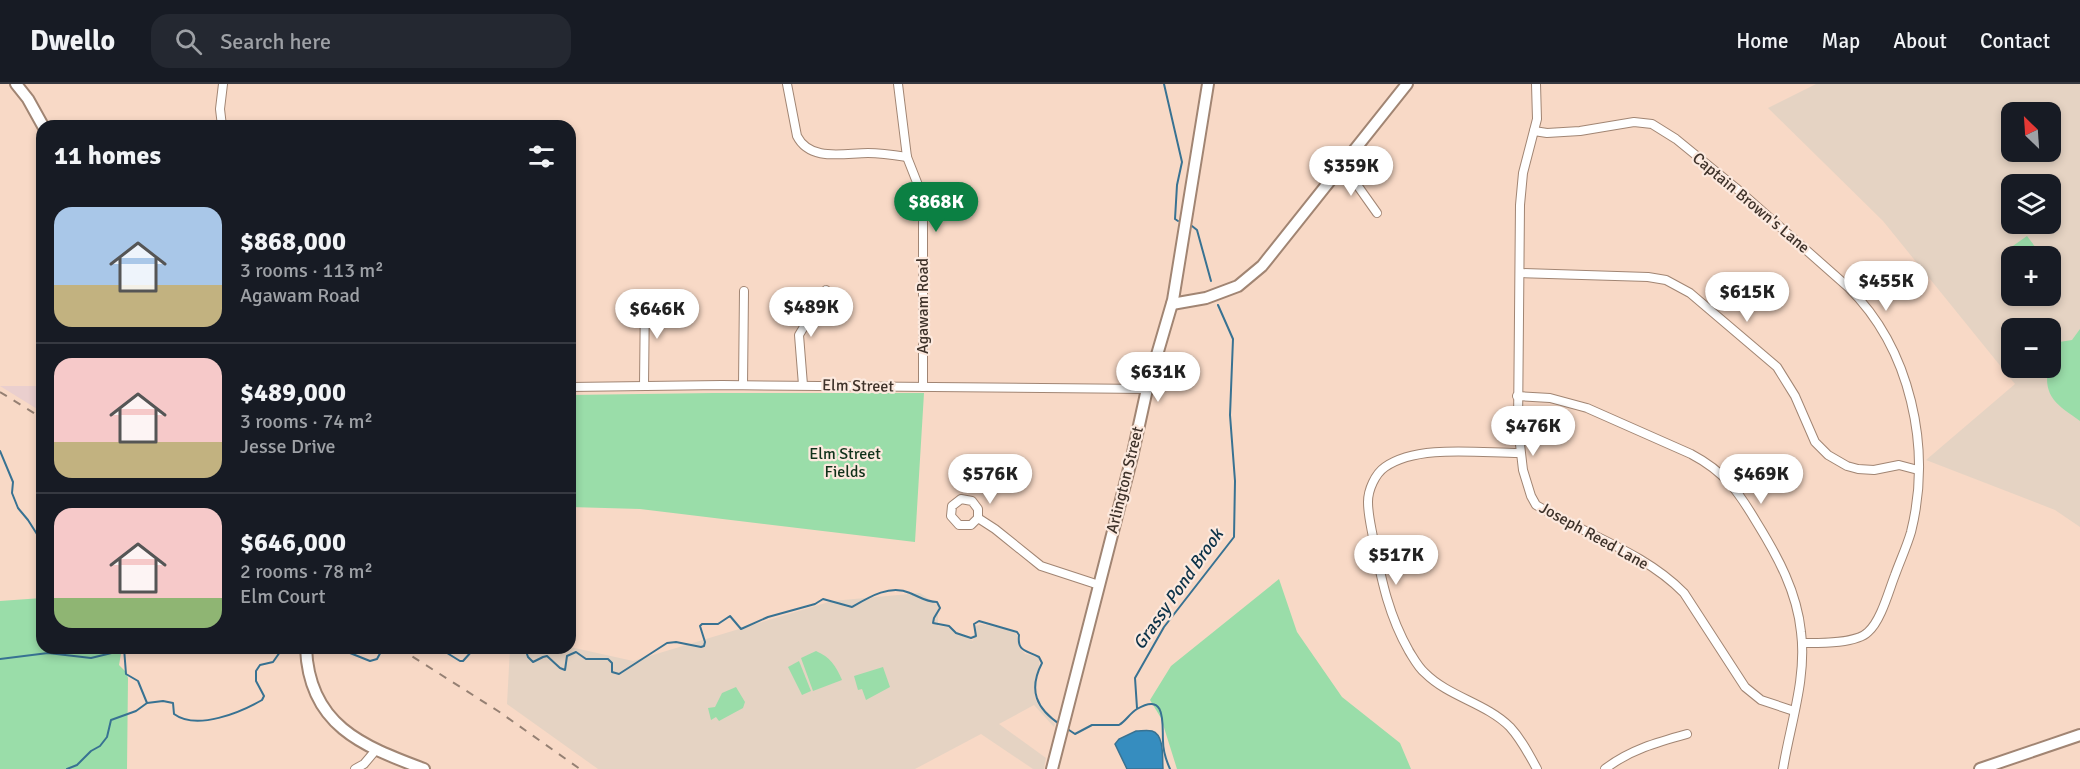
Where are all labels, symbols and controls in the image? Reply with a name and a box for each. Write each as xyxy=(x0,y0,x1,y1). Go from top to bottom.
search box xyxy=(151,14,571,68)
text: Dwello xyxy=(30,24,115,58)
icon: search xyxy=(172,25,205,58)
text: Search here xyxy=(220,28,331,55)
text: Home xyxy=(1736,28,1789,54)
text: Map xyxy=(1822,28,1860,54)
text: About xyxy=(1893,28,1947,54)
text: Contact xyxy=(1980,28,2050,54)
north arrow xyxy=(2001,102,2061,162)
map controls xyxy=(2001,102,2061,378)
text: 11 homes xyxy=(54,140,161,172)
icon: filters xyxy=(525,140,558,173)
pin: $359K xyxy=(1309,146,1393,197)
street label: Captain Brown's Lane xyxy=(1688,148,1814,258)
text: $359K xyxy=(1323,153,1379,178)
button: layers xyxy=(2001,174,2061,234)
pin: $868K xyxy=(894,182,978,233)
text: $868K xyxy=(908,189,964,214)
text: $868,000 xyxy=(240,226,346,258)
icon: home xyxy=(102,231,174,303)
button: + xyxy=(2001,246,2061,306)
text: 3 rooms · 113 m² xyxy=(240,258,384,283)
street label: Agawam Road xyxy=(913,258,933,354)
pin: $455K xyxy=(1844,261,1928,312)
text: $455K xyxy=(1858,268,1914,293)
pin: $615K xyxy=(1705,272,1789,323)
text: $615K xyxy=(1719,279,1775,304)
text: Agawam Road xyxy=(240,283,360,308)
pin: $489K xyxy=(769,287,853,338)
pin: $646K xyxy=(615,289,699,340)
text: $489K xyxy=(783,294,839,319)
text: $646K xyxy=(629,296,685,321)
button: − xyxy=(2001,318,2061,378)
pin: $631K xyxy=(1116,352,1200,403)
text: $631K xyxy=(1130,359,1186,384)
street label: Elm Street xyxy=(822,375,894,397)
text: $489,000 xyxy=(240,377,346,409)
icon: home xyxy=(102,382,174,454)
pin: $476K xyxy=(1491,406,1575,457)
text: 3 rooms · 74 m² xyxy=(240,409,373,434)
text: $476K xyxy=(1505,413,1561,438)
street label: Arlington Street xyxy=(1102,424,1148,536)
text: Jesse Drive xyxy=(240,434,336,459)
park label: Elm Street Fields xyxy=(809,444,881,482)
pin: $576K xyxy=(948,454,1032,505)
pin: $469K xyxy=(1719,454,1803,505)
text: $576K xyxy=(962,461,1018,486)
text: $469K xyxy=(1733,461,1789,486)
street label: Joseph Reed Lane xyxy=(1536,498,1652,574)
water label: Grassy Pond Brook xyxy=(1128,523,1229,654)
text: $646,000 xyxy=(240,527,346,559)
icon: home xyxy=(102,532,174,604)
pin: $517K xyxy=(1354,535,1438,586)
text: $517K xyxy=(1368,542,1424,567)
text: 2 rooms · 78 m² xyxy=(240,559,373,584)
text: Elm Court xyxy=(240,584,326,609)

